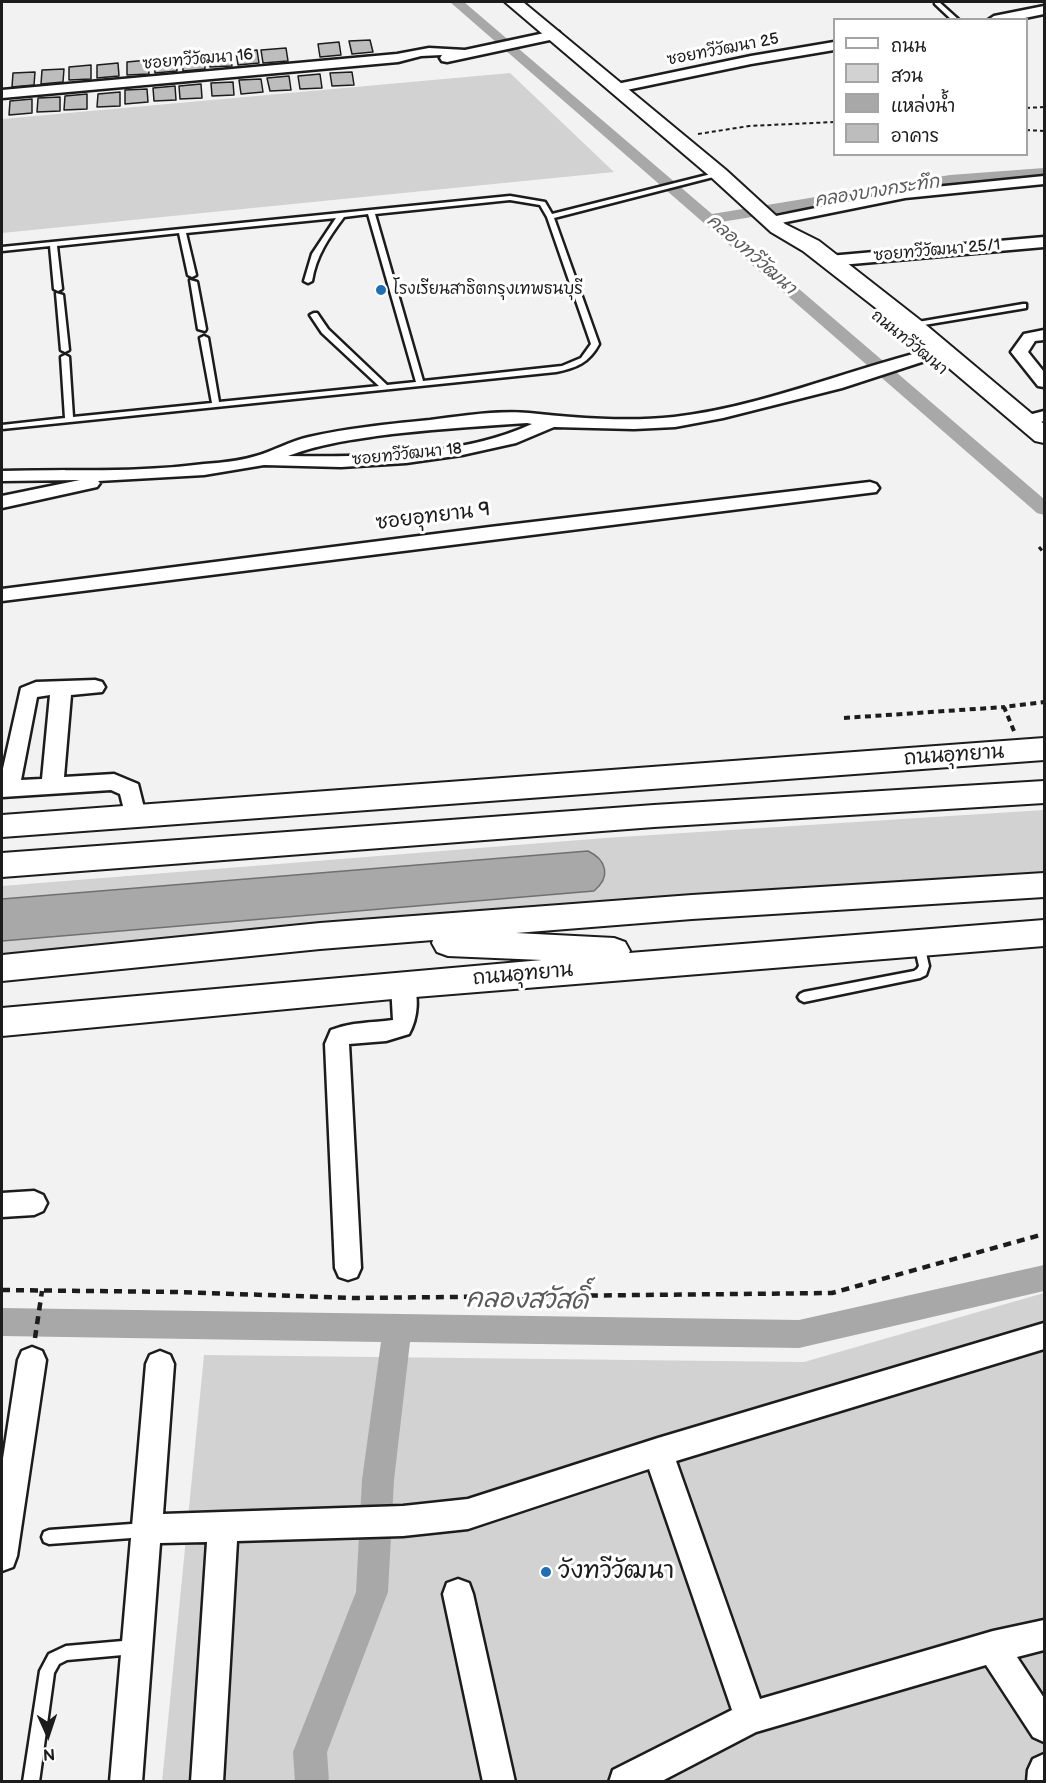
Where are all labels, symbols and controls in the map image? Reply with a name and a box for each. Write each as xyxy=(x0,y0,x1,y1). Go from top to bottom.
legend xyxy=(833,18,1028,156)
street label: ซอยทวีวัฒนา 25 xyxy=(665,30,781,70)
text: ถนน xyxy=(891,36,926,57)
street label: ซอยทวีวัฒนา 16 xyxy=(142,46,254,74)
text: สวน xyxy=(891,66,923,87)
text: แหล่งน้ำ xyxy=(891,96,955,117)
text: อาคาร xyxy=(891,126,939,147)
water label: คลองบางกระทึก xyxy=(813,171,941,213)
water label: คลองทวีวัฒนา xyxy=(702,210,800,300)
street label: ซอยทวีวัฒนา 25/1 xyxy=(873,236,1001,266)
place label: โรงเรียนสาธิตกรุงเทพธนบุรี xyxy=(393,280,583,300)
marker: โรงเรียนสาธิตกรุงเทพธนบุรี xyxy=(374,283,388,297)
street label: ถนนทวีวัฒนา xyxy=(867,306,951,380)
street label: ซอยทวีวัฒนา 18 xyxy=(351,440,463,470)
street label: ซอยอุทยาน 9 xyxy=(374,498,492,536)
street label: ถนนอุทยาน xyxy=(903,741,1005,771)
street label: ถนนอุทยาน xyxy=(472,959,574,991)
water label: คลองสวัสดิ์ xyxy=(466,1284,588,1318)
place label: วังทวีวัฒนา xyxy=(558,1558,674,1586)
marker: วังทวีวัฒนา xyxy=(539,1565,553,1579)
north arrow xyxy=(18,1705,78,1765)
text: N xyxy=(42,1744,55,1763)

